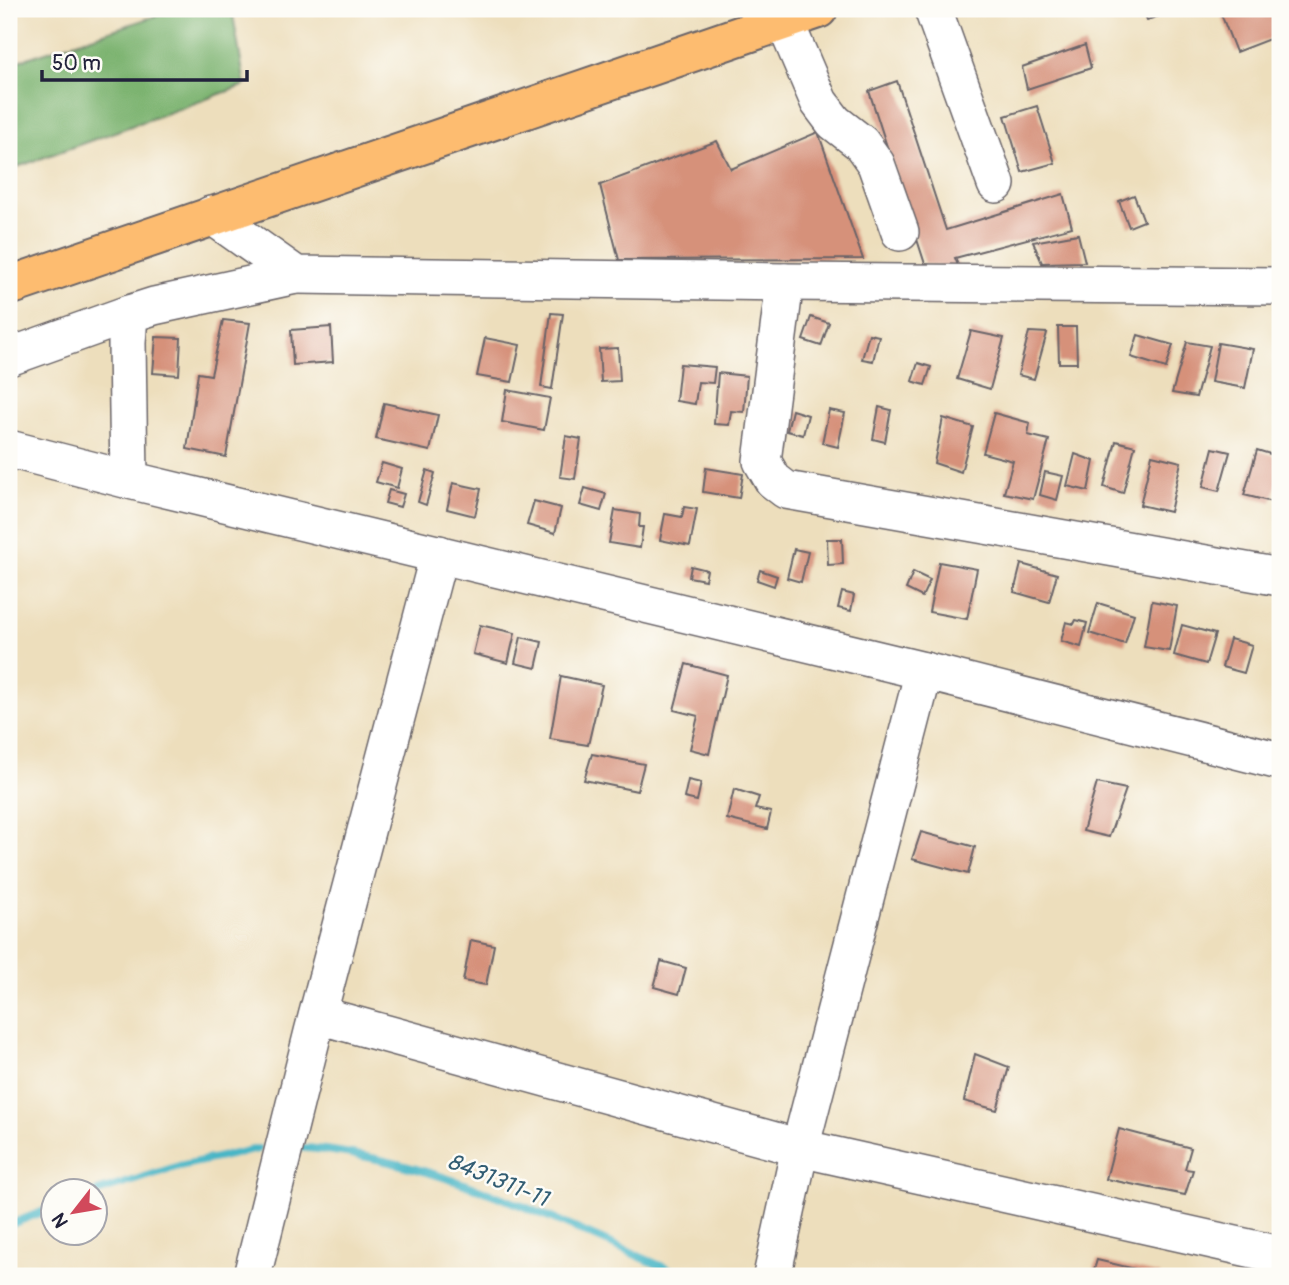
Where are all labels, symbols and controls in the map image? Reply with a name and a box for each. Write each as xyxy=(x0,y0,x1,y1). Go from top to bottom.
scale bar xyxy=(42,38,247,82)
text: 50 m xyxy=(52,50,101,77)
water label: 8431311-11 xyxy=(444,1147,554,1214)
north arrow xyxy=(38,1176,108,1246)
text: N xyxy=(47,1208,74,1232)

